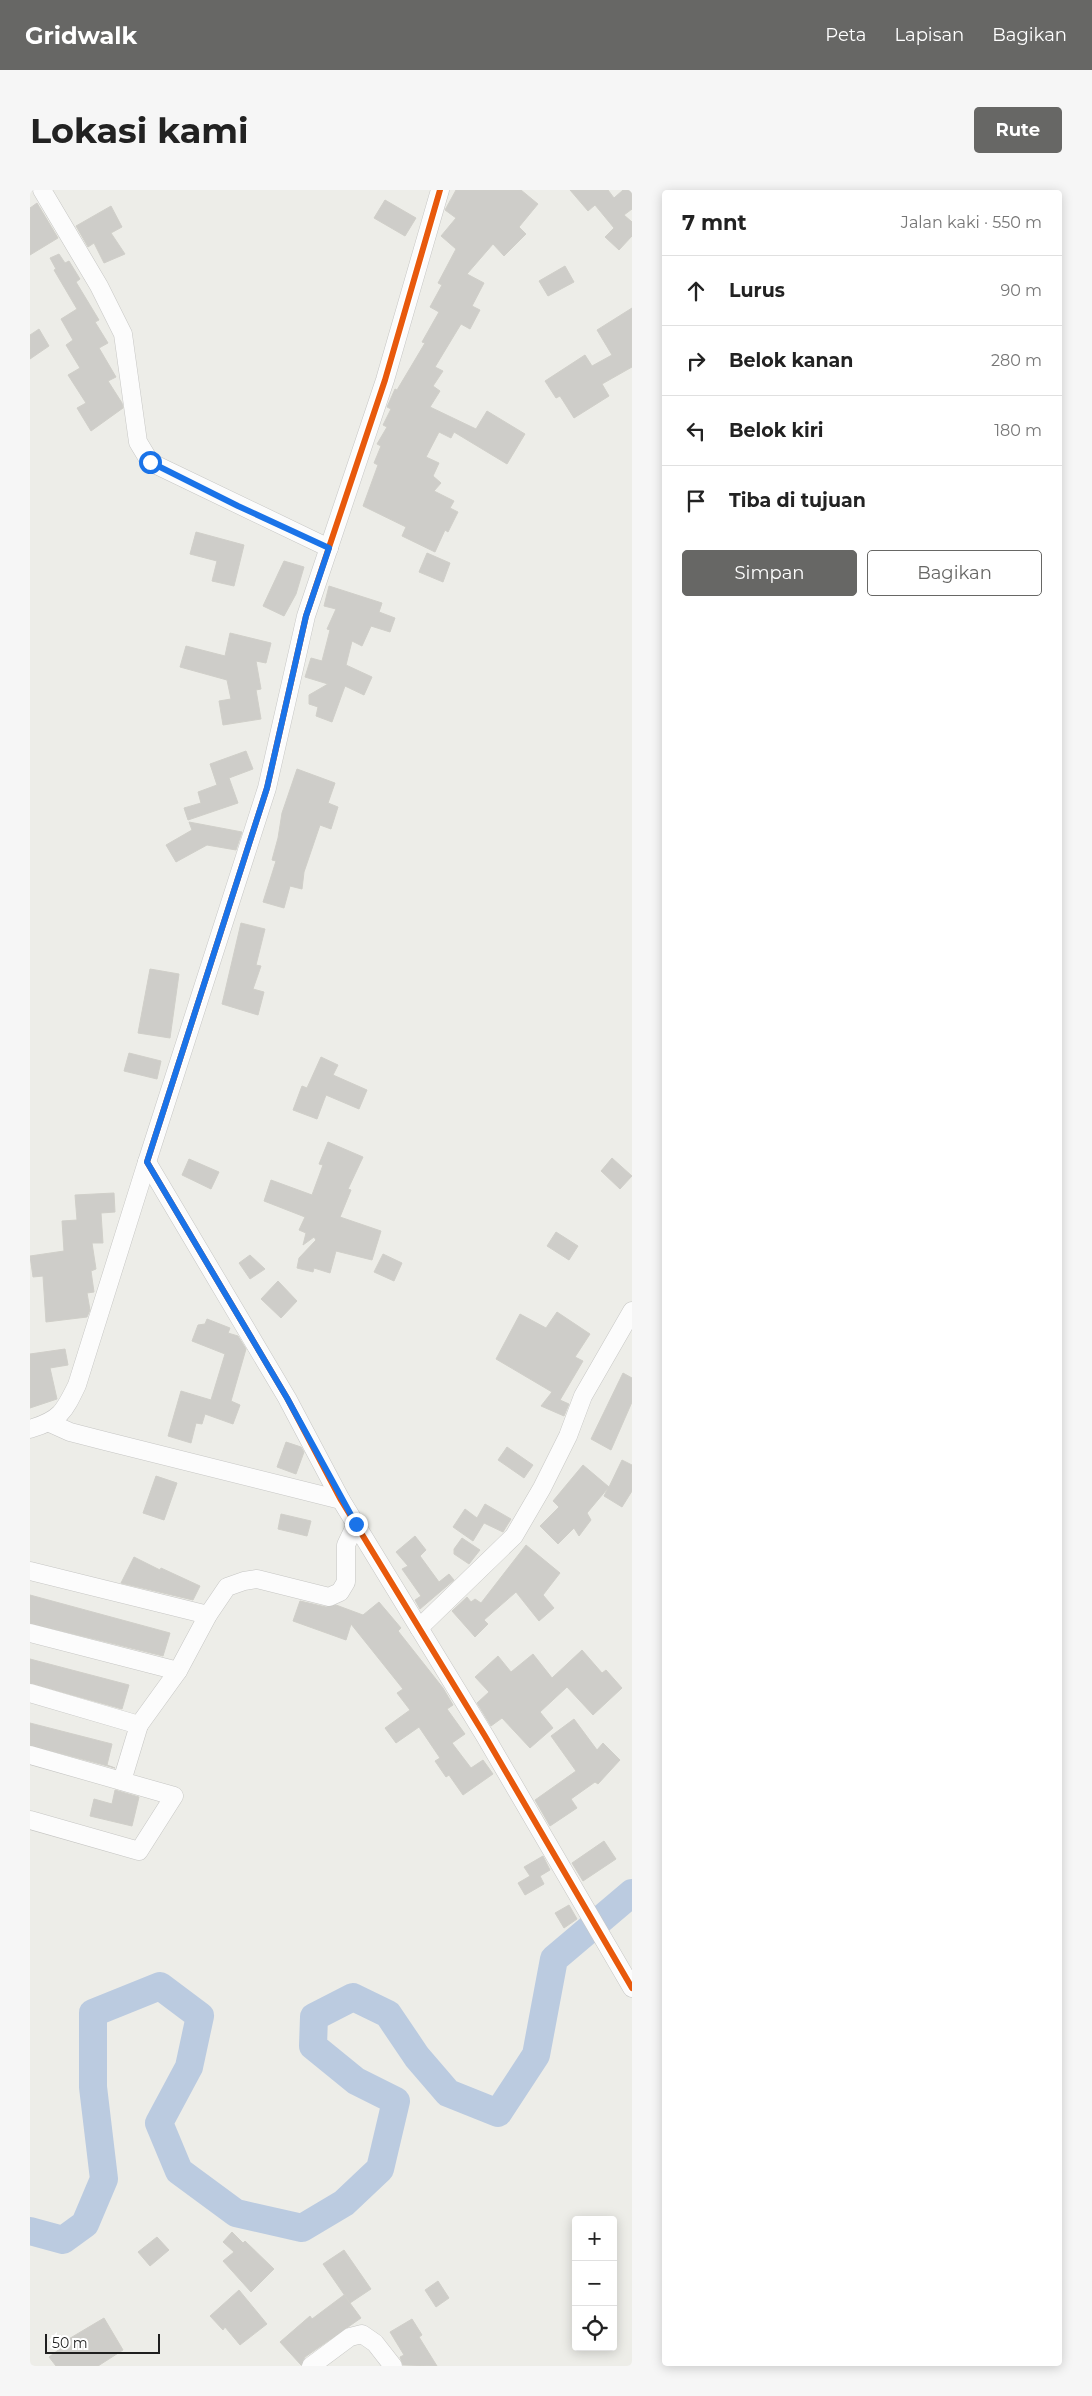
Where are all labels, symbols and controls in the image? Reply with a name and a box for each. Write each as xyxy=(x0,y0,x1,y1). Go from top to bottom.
text: Gridwalk xyxy=(25,21,137,50)
text: Peta xyxy=(825,24,866,46)
text: Lapisan xyxy=(894,24,964,46)
text: Bagikan xyxy=(992,24,1067,46)
button: Rute xyxy=(974,107,1062,153)
text: Lokasi kami xyxy=(30,109,249,152)
text: 7 mnt xyxy=(682,210,747,235)
text: Jalan kaki · 550 m xyxy=(901,213,1042,232)
icon: ahead xyxy=(682,277,710,305)
text: Lurus xyxy=(729,279,785,302)
text: 90 m xyxy=(1000,281,1042,300)
icon: right xyxy=(682,347,710,375)
text: Belok kanan xyxy=(729,349,853,372)
text: 280 m xyxy=(991,351,1042,370)
icon: left xyxy=(682,417,710,445)
text: Belok kiri xyxy=(729,419,824,442)
text: 180 m xyxy=(994,421,1042,440)
route start xyxy=(139,451,162,474)
icon: arrive xyxy=(682,487,710,515)
text: Tiba di tujuan xyxy=(729,489,866,512)
button: Simpan xyxy=(682,550,857,596)
button: Bagikan xyxy=(867,550,1042,596)
route end xyxy=(345,1513,368,1536)
map controls xyxy=(572,2216,617,2351)
button: + xyxy=(572,2216,617,2261)
button: − xyxy=(572,2261,617,2306)
button: locate xyxy=(572,2306,617,2351)
scale bar xyxy=(45,2331,160,2354)
text: 50 m xyxy=(52,2334,88,2352)

